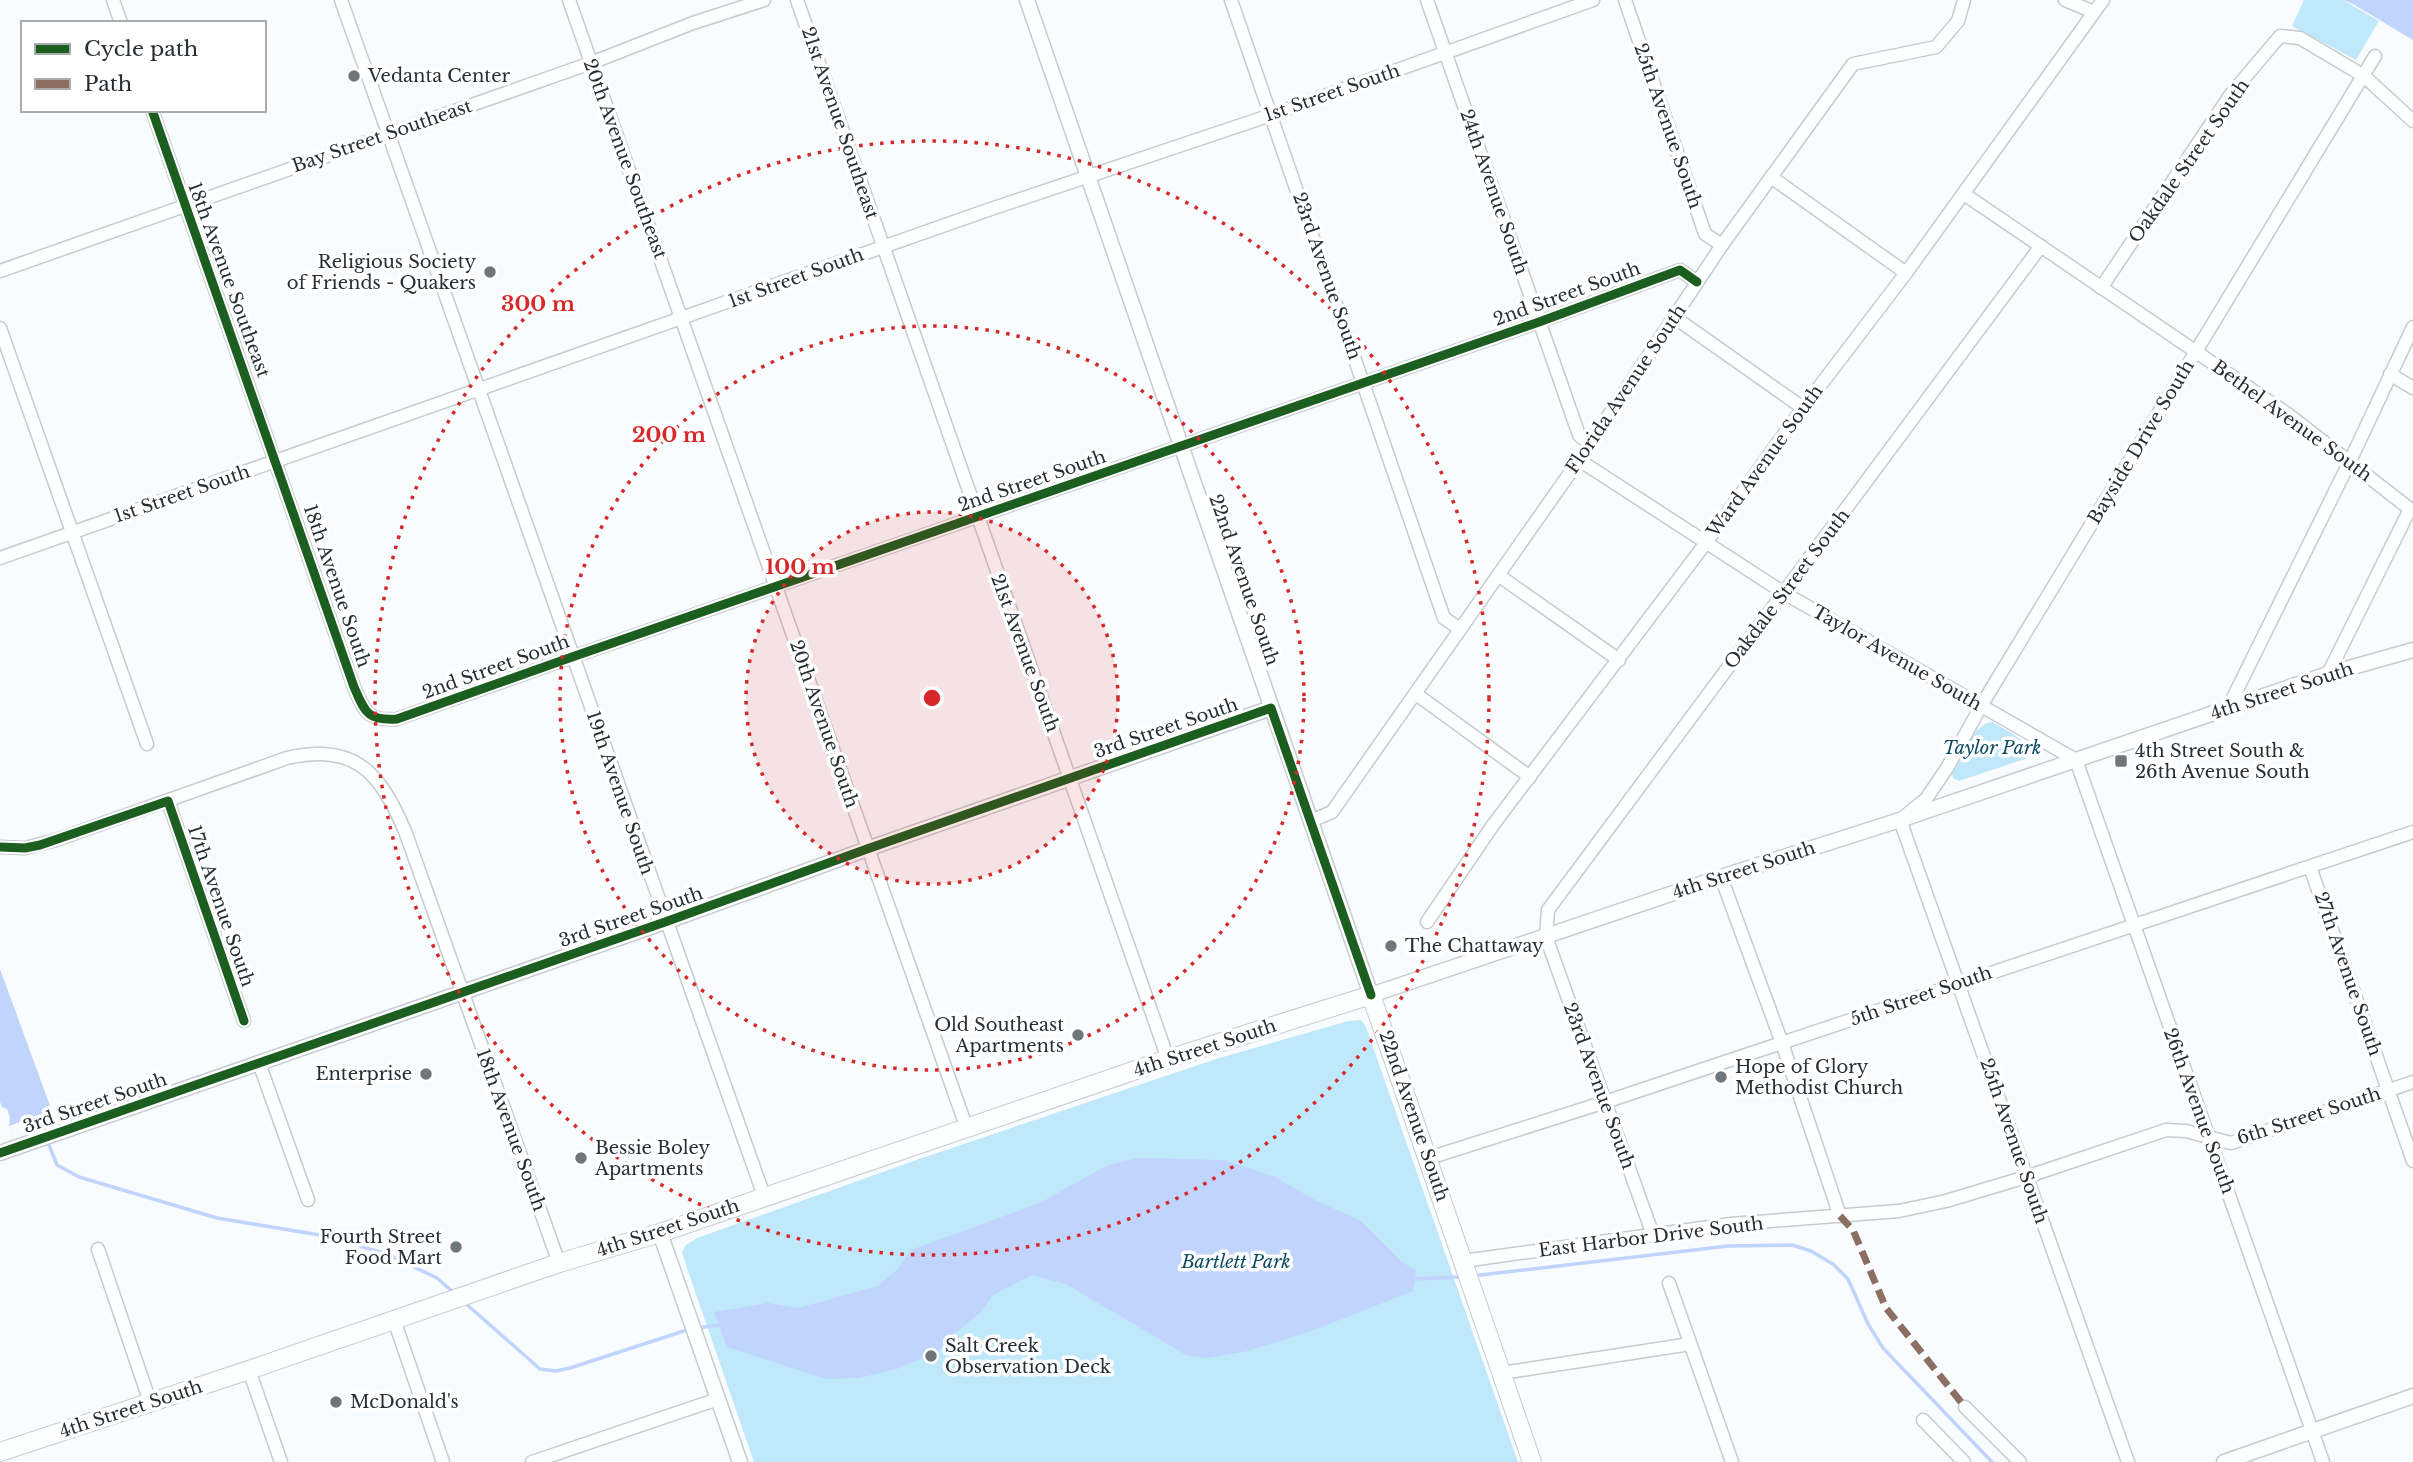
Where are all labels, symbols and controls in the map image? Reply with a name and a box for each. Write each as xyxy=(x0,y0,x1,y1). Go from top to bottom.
legend xyxy=(21,21,266,112)
street label: 21st Avenue Southeast xyxy=(797,24,883,222)
text: Cycle path xyxy=(84,36,198,62)
street label: 25th Avenue South xyxy=(1629,40,1707,212)
street label: 20th Avenue Southeast xyxy=(579,56,672,262)
street label: 1st Street South xyxy=(1261,59,1403,127)
place label: Vedanta Center xyxy=(367,65,510,87)
marker: Vedanta Center xyxy=(346,68,362,84)
text: Path xyxy=(84,71,132,97)
street label: Oakdale Street South xyxy=(2124,75,2254,247)
street label: Bay Street Southeast xyxy=(289,95,475,177)
street label: 24th Avenue South xyxy=(1455,106,1533,278)
street label: 18th Avenue Southeast xyxy=(183,179,275,381)
street label: 23rd Avenue South xyxy=(1288,189,1366,363)
street label: 1st Street South xyxy=(725,243,867,313)
place label: Religious Society of Friends - Quakers xyxy=(287,251,476,294)
street label: 2nd Street South xyxy=(1491,257,1643,331)
marker: Religious Society of Friends - Quakers xyxy=(482,264,498,280)
text: 300 m xyxy=(501,291,575,317)
street label: Florida Avenue South xyxy=(1561,300,1691,478)
street label: Bayside Drive South xyxy=(2083,356,2199,528)
street label: Bethel Avenue South xyxy=(2208,356,2376,486)
street label: Ward Avenue South xyxy=(1702,381,1828,542)
text: 200 m xyxy=(632,422,706,448)
street label: 2nd Street South xyxy=(955,445,1109,517)
street label: 1st Street South xyxy=(111,460,253,528)
street label: 22nd Avenue South xyxy=(1204,492,1284,668)
street label: 18th Avenue South xyxy=(299,502,375,670)
street label: Oakdale Street South xyxy=(1720,505,1854,673)
text: 100 m xyxy=(765,554,835,580)
street label: 21st Avenue South xyxy=(986,571,1064,735)
street label: Taylor Avenue South xyxy=(1808,600,1986,716)
street label: 2nd Street South xyxy=(420,630,572,704)
street label: 20th Avenue South xyxy=(785,637,863,811)
street label: 4th Street South xyxy=(2208,658,2356,724)
centre of rings xyxy=(920,686,944,710)
street label: 3rd Street South xyxy=(1091,693,1241,763)
street label: 19th Avenue South xyxy=(582,708,658,878)
park label: Taylor Park xyxy=(1943,737,2041,759)
place label: 4th Street South & 26th Avenue South xyxy=(2135,740,2310,783)
marker: 4th Street South & 26th Avenue South xyxy=(2113,753,2129,769)
street label: 17th Avenue South xyxy=(183,823,259,989)
street label: 4th Street South xyxy=(1670,837,1818,903)
street label: 3rd Street South xyxy=(556,882,706,952)
street label: 27th Avenue South xyxy=(2310,889,2386,1059)
place label: The Chattaway xyxy=(1405,935,1544,957)
marker: The Chattaway xyxy=(1383,938,1399,954)
street label: 5th Street South xyxy=(1847,961,1995,1031)
street label: 23rd Avenue South xyxy=(1559,1000,1639,1172)
place label: Old Southeast Apartments xyxy=(934,1014,1064,1057)
street label: 4th Street South xyxy=(1131,1015,1279,1081)
street label: 26th Avenue South xyxy=(2159,1025,2239,1197)
marker: Old Southeast Apartments xyxy=(1070,1027,1086,1043)
street label: 22nd Avenue South xyxy=(1374,1028,1454,1204)
street label: 18th Avenue South xyxy=(471,1046,551,1214)
street label: 25th Avenue South xyxy=(1975,1055,2053,1227)
place label: Hope of Glory Methodist Church xyxy=(1735,1056,1903,1099)
place label: Enterprise xyxy=(315,1063,412,1085)
marker: Enterprise xyxy=(418,1066,434,1082)
street label: 3rd Street South xyxy=(20,1068,170,1138)
marker: Hope of Glory Methodist Church xyxy=(1713,1069,1729,1085)
street label: 6th Street South xyxy=(2234,1082,2384,1150)
place label: Bessie Boley Apartments xyxy=(594,1137,711,1180)
marker: Bessie Boley Apartments xyxy=(573,1150,589,1166)
street label: 4th Street South xyxy=(594,1195,742,1261)
street label: East Harbor Drive South xyxy=(1537,1212,1765,1262)
place label: Fourth Street Food Mart xyxy=(320,1226,442,1269)
marker: Fourth Street Food Mart xyxy=(448,1239,464,1255)
park label: Bartlett Park xyxy=(1180,1251,1291,1273)
place label: Salt Creek Observation Deck xyxy=(945,1335,1111,1378)
marker: Salt Creek Observation Deck xyxy=(923,1348,939,1364)
street label: 4th Street South xyxy=(57,1376,205,1442)
place label: McDonald's xyxy=(350,1391,459,1413)
marker: McDonald's xyxy=(328,1394,344,1410)

